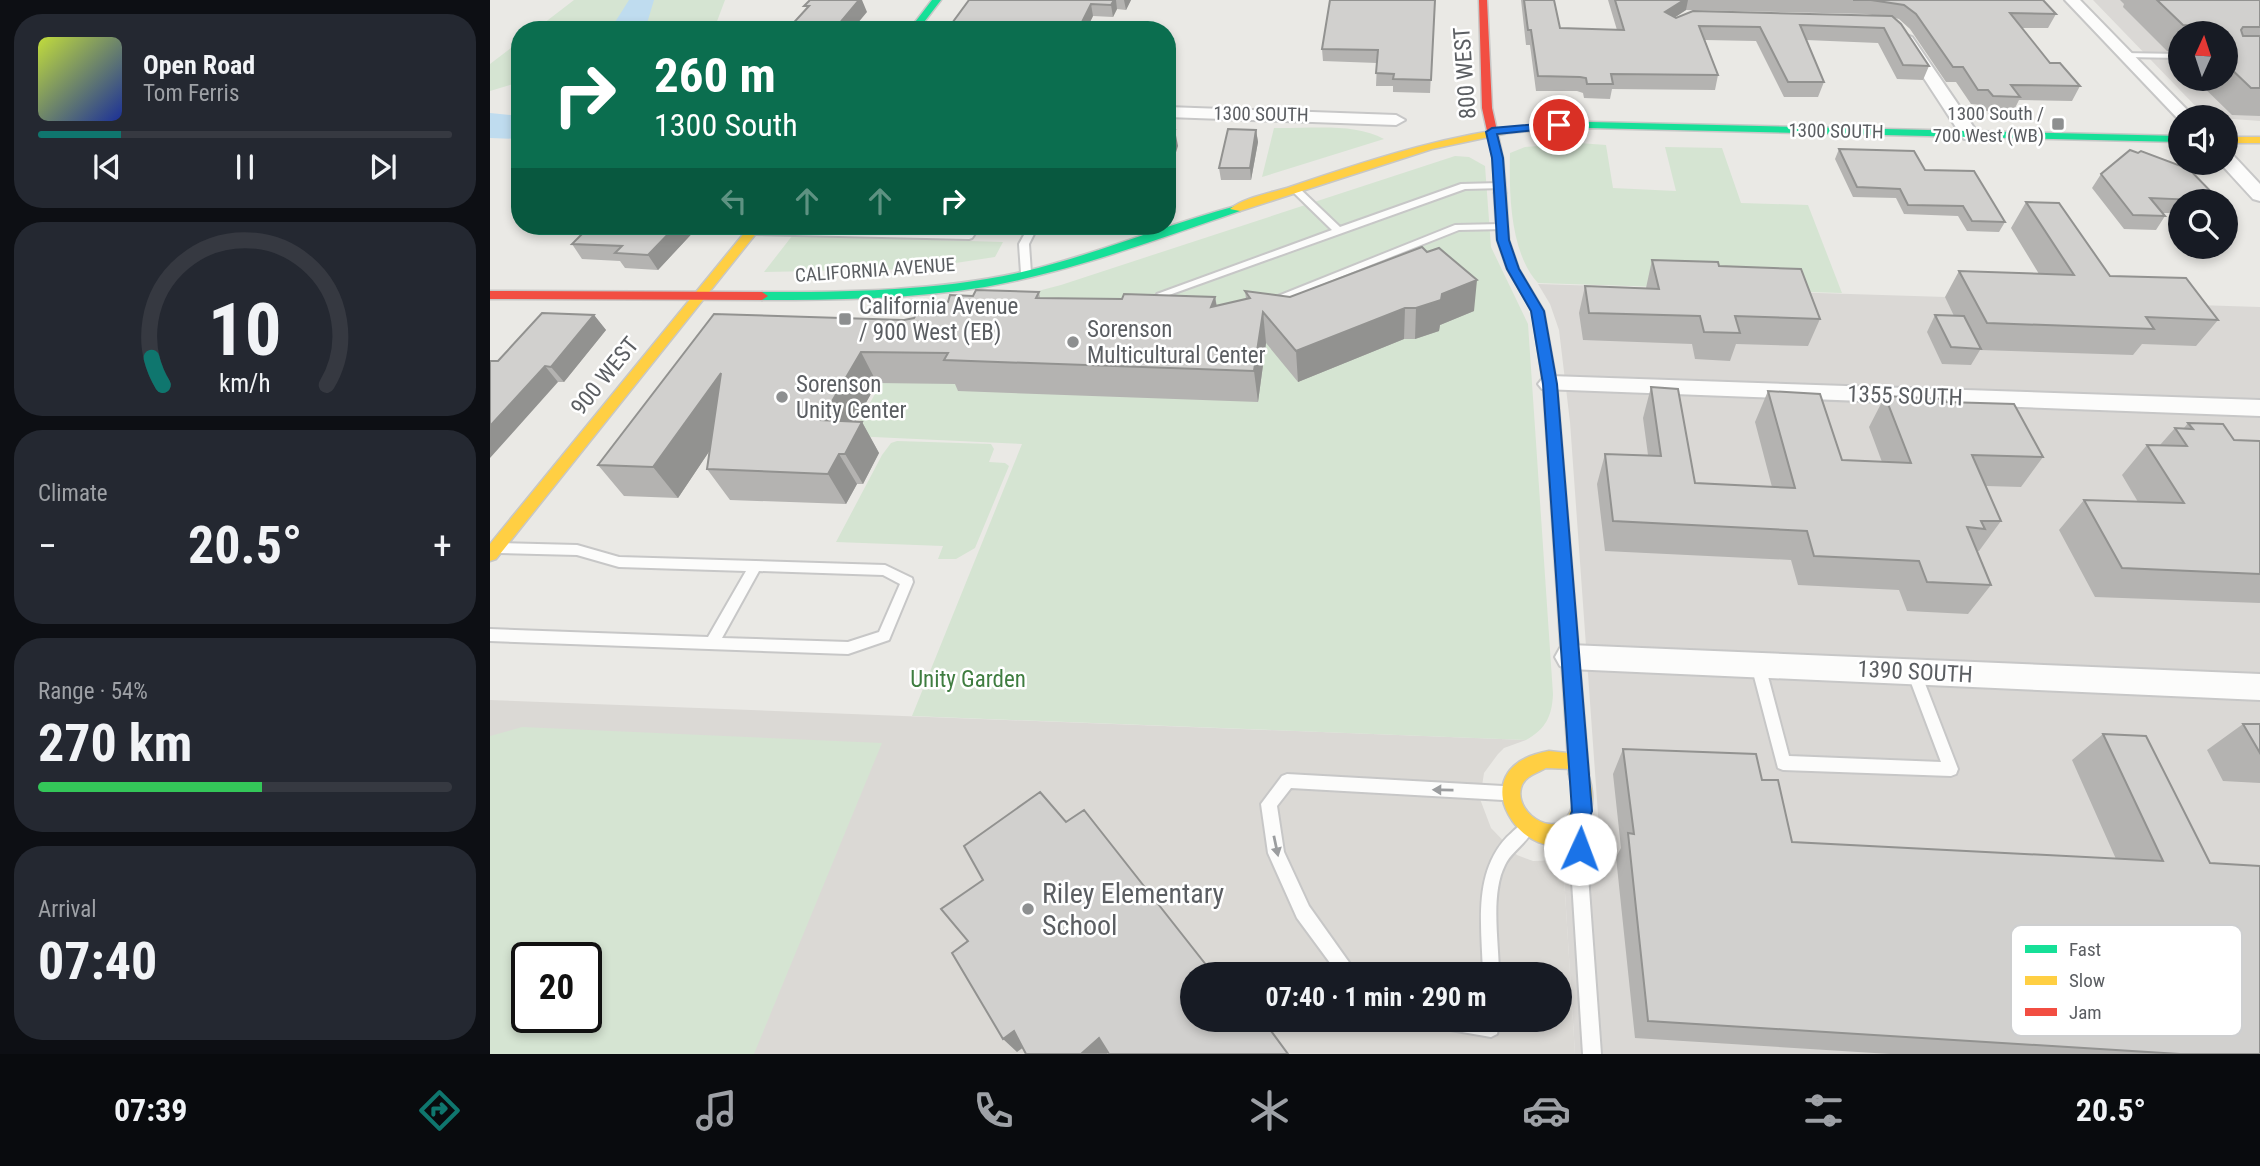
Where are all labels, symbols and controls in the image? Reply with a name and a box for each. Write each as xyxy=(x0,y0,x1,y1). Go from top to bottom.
north arrow xyxy=(2168,21,2238,91)
map controls xyxy=(2168,21,2238,259)
street label: 800 WEST xyxy=(1448,26,1482,120)
text: 260 m xyxy=(654,47,776,104)
icon: right xyxy=(539,49,630,140)
text: Open Road xyxy=(143,50,255,80)
text: Tom Ferris xyxy=(143,80,239,107)
pin xyxy=(1529,95,1589,155)
street label: 1300 SOUTH xyxy=(1213,102,1309,126)
place label: 1300 South / 700 West (WB) xyxy=(1933,102,2044,147)
button: sound xyxy=(2168,105,2238,175)
text: 1300 South xyxy=(654,106,798,144)
icon: arrive xyxy=(1540,106,1578,144)
marker: 1300 South / 700 West (WB) xyxy=(2050,116,2066,132)
street label: 1300 SOUTH xyxy=(1788,119,1884,143)
icon: previous xyxy=(88,148,126,186)
icon: pause xyxy=(226,148,264,186)
icon: next xyxy=(364,148,402,186)
icon: left xyxy=(715,182,753,220)
icon: ahead xyxy=(788,182,826,220)
icon: ahead xyxy=(861,182,899,220)
icon: right xyxy=(934,182,972,220)
button: search xyxy=(2168,189,2238,259)
street label: CALIFORNIA AVENUE xyxy=(794,253,956,287)
text: 10 xyxy=(208,287,282,373)
place label: California Avenue / 900 West (EB) xyxy=(859,293,1018,346)
marker: California Avenue / 900 West (EB) xyxy=(837,311,853,327)
place label: Sorenson Multicultural Center xyxy=(1087,316,1266,369)
street label: 900 WEST xyxy=(565,332,645,420)
marker: Sorenson Multicultural Center xyxy=(1065,334,1081,350)
text: km/h xyxy=(219,369,271,398)
place label: Sorenson Unity Center xyxy=(796,371,907,424)
street label: 1355 SOUTH xyxy=(1847,380,1963,412)
marker: Sorenson Unity Center xyxy=(774,389,790,405)
text: Climate xyxy=(38,480,108,507)
text: 20.5° xyxy=(188,515,302,576)
text: − xyxy=(38,524,57,568)
text: + xyxy=(433,524,452,568)
street label: 1390 SOUTH xyxy=(1857,655,1973,689)
park label: Unity Garden xyxy=(910,666,1026,693)
text: Range · 54% xyxy=(38,678,148,705)
text: 270 km xyxy=(38,713,192,774)
one-way arrow xyxy=(1431,784,1453,796)
position arrow xyxy=(1543,812,1617,886)
one-way arrow xyxy=(1270,835,1281,857)
place label: Riley Elementary School xyxy=(1042,877,1224,942)
text: Arrival xyxy=(38,896,97,923)
marker: Riley Elementary School xyxy=(1020,901,1036,917)
legend xyxy=(2011,925,2242,1036)
text: 07:40 xyxy=(38,931,157,992)
text: Fast xyxy=(2069,938,2101,961)
speed limit sign: 20 xyxy=(511,942,602,1033)
text: Slow xyxy=(2069,969,2105,992)
text: 07:40 · 1 min · 290 m xyxy=(1266,982,1486,1012)
text: Jam xyxy=(2069,1001,2102,1024)
icon: directions xyxy=(415,1086,464,1135)
icon: music xyxy=(692,1086,741,1135)
icon: phone xyxy=(969,1086,1018,1135)
icon: climate xyxy=(1245,1086,1294,1135)
icon: car xyxy=(1522,1086,1571,1135)
icon: filters xyxy=(1799,1086,1848,1135)
text: 07:39 xyxy=(114,1091,187,1129)
text: 20.5° xyxy=(2076,1091,2146,1129)

